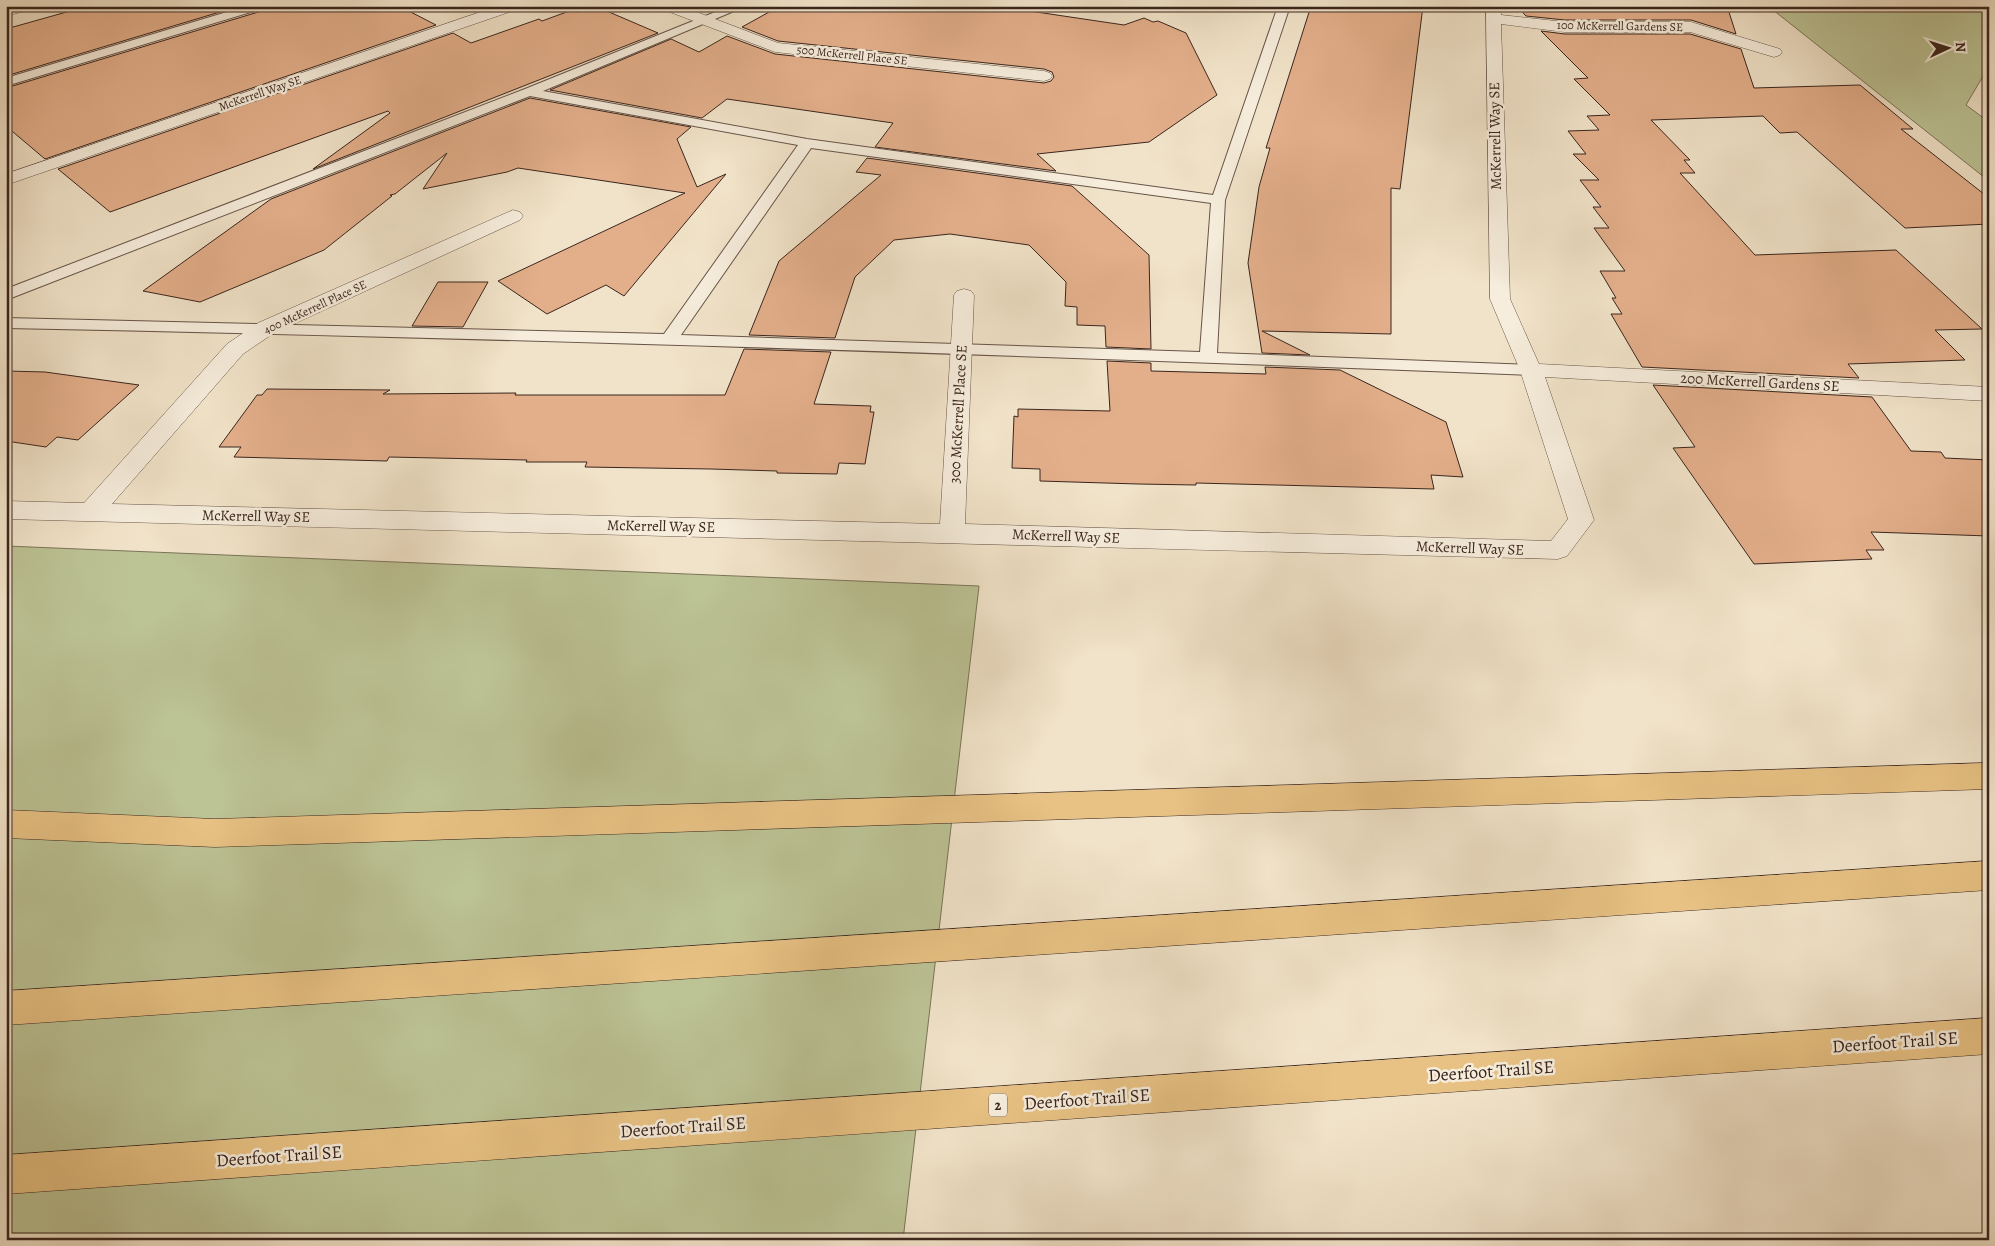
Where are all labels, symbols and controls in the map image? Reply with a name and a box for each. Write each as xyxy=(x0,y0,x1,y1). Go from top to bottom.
street label: 100 McKerrell Gardens SE xyxy=(1557,17,1683,35)
north arrow xyxy=(1922,22,1972,72)
street label: 500 McKerrell Place SE xyxy=(796,41,908,69)
text: N xyxy=(1951,41,1970,53)
street label: McKerrell Way SE xyxy=(216,71,304,115)
street label: McKerrell Way SE xyxy=(1484,82,1506,190)
street label: 400 McKerrell Place SE xyxy=(261,276,369,338)
street label: 300 McKerrell Place SE xyxy=(944,344,972,484)
street label: 200 McKerrell Gardens SE xyxy=(1680,368,1840,396)
street label: McKerrell Way SE xyxy=(202,505,310,527)
street label: McKerrell Way SE xyxy=(607,515,715,537)
street label: McKerrell Way SE xyxy=(1012,524,1120,548)
street label: McKerrell Way SE xyxy=(1416,536,1524,560)
street label: Deerfoot Trail SE xyxy=(1831,1026,1959,1058)
street label: Deerfoot Trail SE xyxy=(1427,1055,1555,1087)
street label: Deerfoot Trail SE xyxy=(1023,1083,1151,1115)
road number: 2 xyxy=(989,1094,1007,1116)
street label: Deerfoot Trail SE xyxy=(619,1111,747,1143)
street label: Deerfoot Trail SE xyxy=(215,1140,343,1172)

